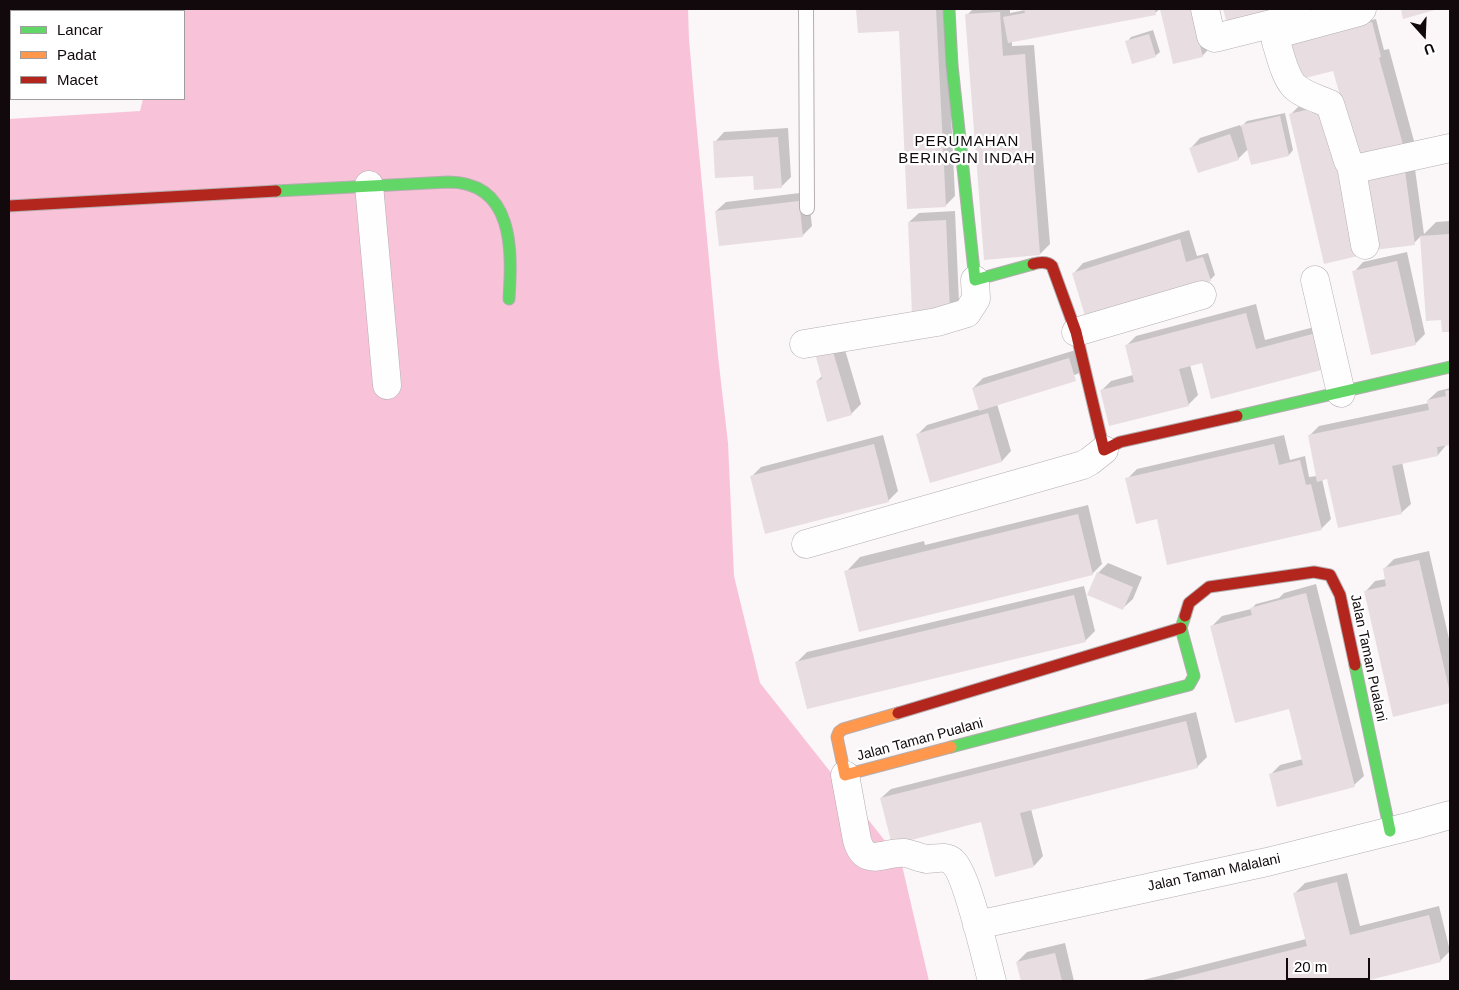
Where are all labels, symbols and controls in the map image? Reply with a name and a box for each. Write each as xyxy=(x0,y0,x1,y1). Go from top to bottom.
legend xyxy=(10,10,185,100)
north arrow xyxy=(1399,10,1449,60)
text: Lancar xyxy=(57,21,103,38)
text: U xyxy=(1422,40,1437,58)
text: Padat xyxy=(57,46,96,63)
text: Macet xyxy=(57,71,98,88)
district label: PERUMAHAN BERINGIN INDAH xyxy=(897,133,1037,168)
street label: Jalan Taman Pualani xyxy=(1346,593,1390,723)
street label: Jalan Taman Pualani xyxy=(855,715,985,765)
street label: Jalan Taman Malalani xyxy=(1146,851,1282,895)
scale bar xyxy=(1289,948,1373,980)
text: 20 m xyxy=(1294,958,1327,975)

